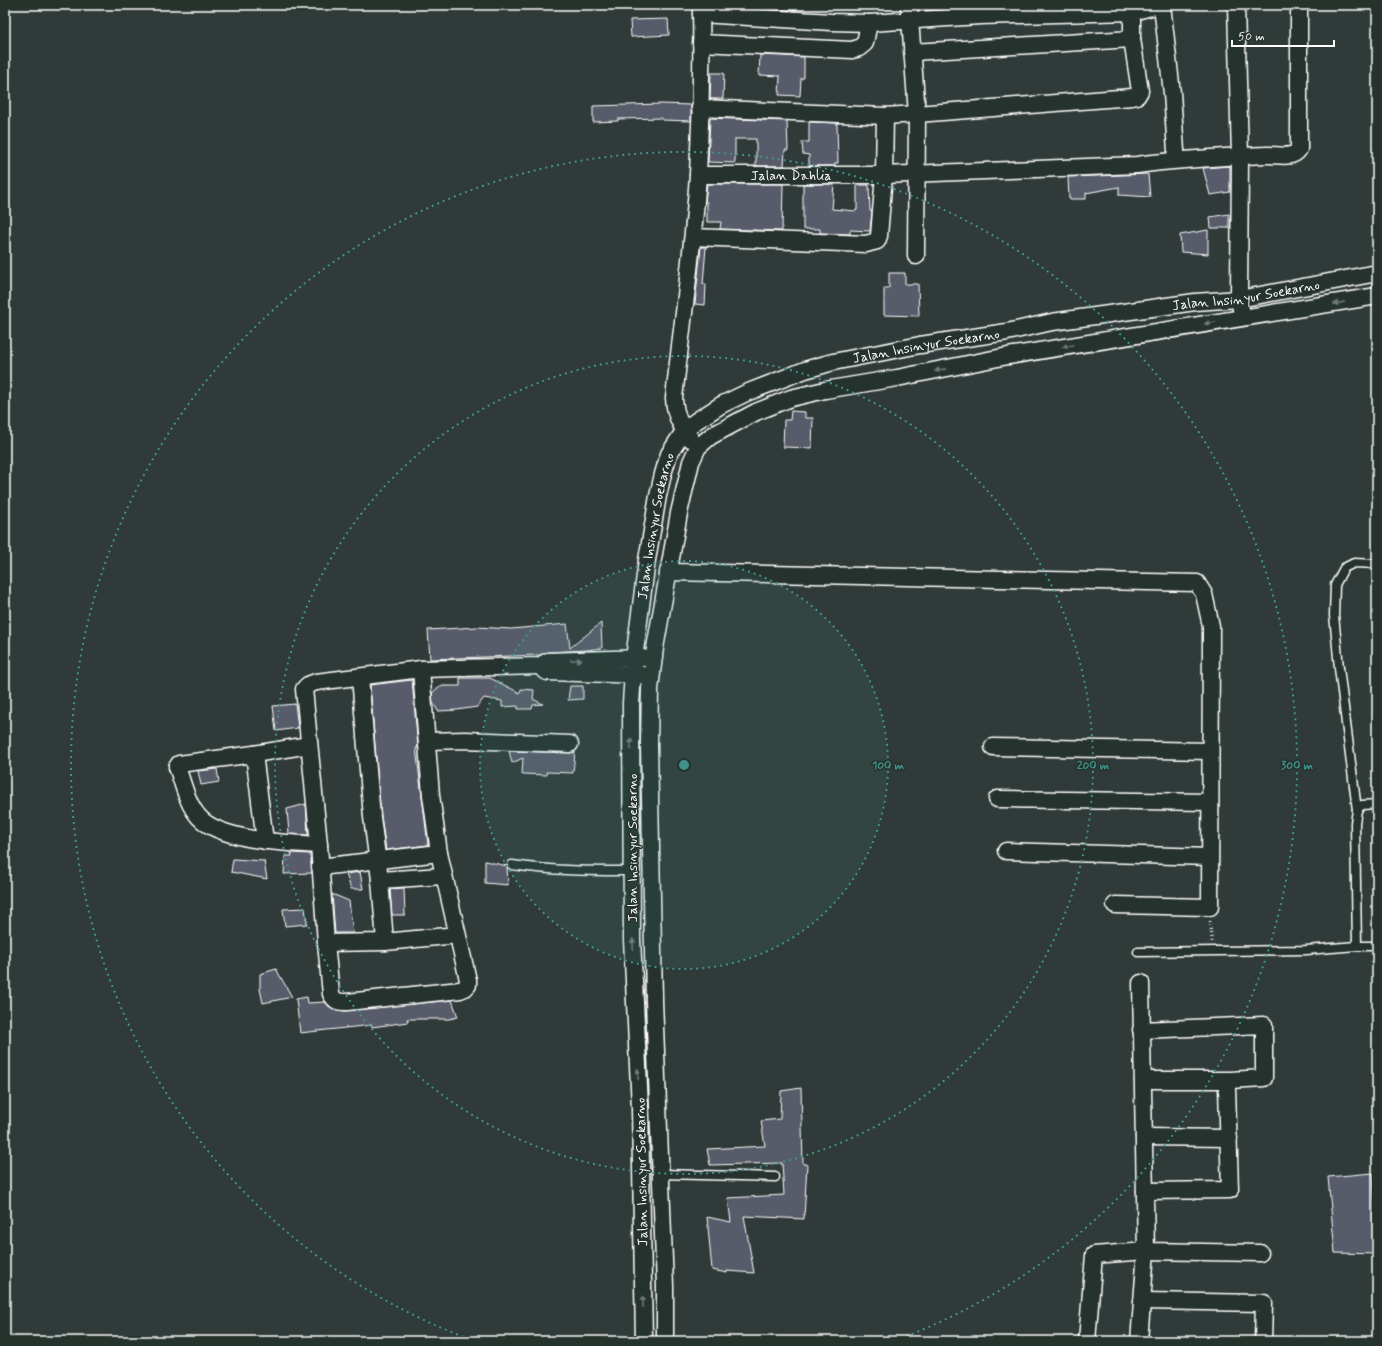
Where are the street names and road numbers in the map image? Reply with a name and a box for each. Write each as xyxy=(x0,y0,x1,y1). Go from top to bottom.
street label: Jalan Dahlia xyxy=(750,167,832,185)
street label: Jalan Insinyur Soekarno xyxy=(1171,276,1321,315)
street label: Jalan Insinyur Soekarno xyxy=(851,325,1001,368)
street label: Jalan Insinyur Soekarno xyxy=(634,451,679,601)
street label: Jalan Insinyur Soekarno xyxy=(624,774,642,922)
street label: Jalan Insinyur Soekarno xyxy=(632,1097,652,1247)

